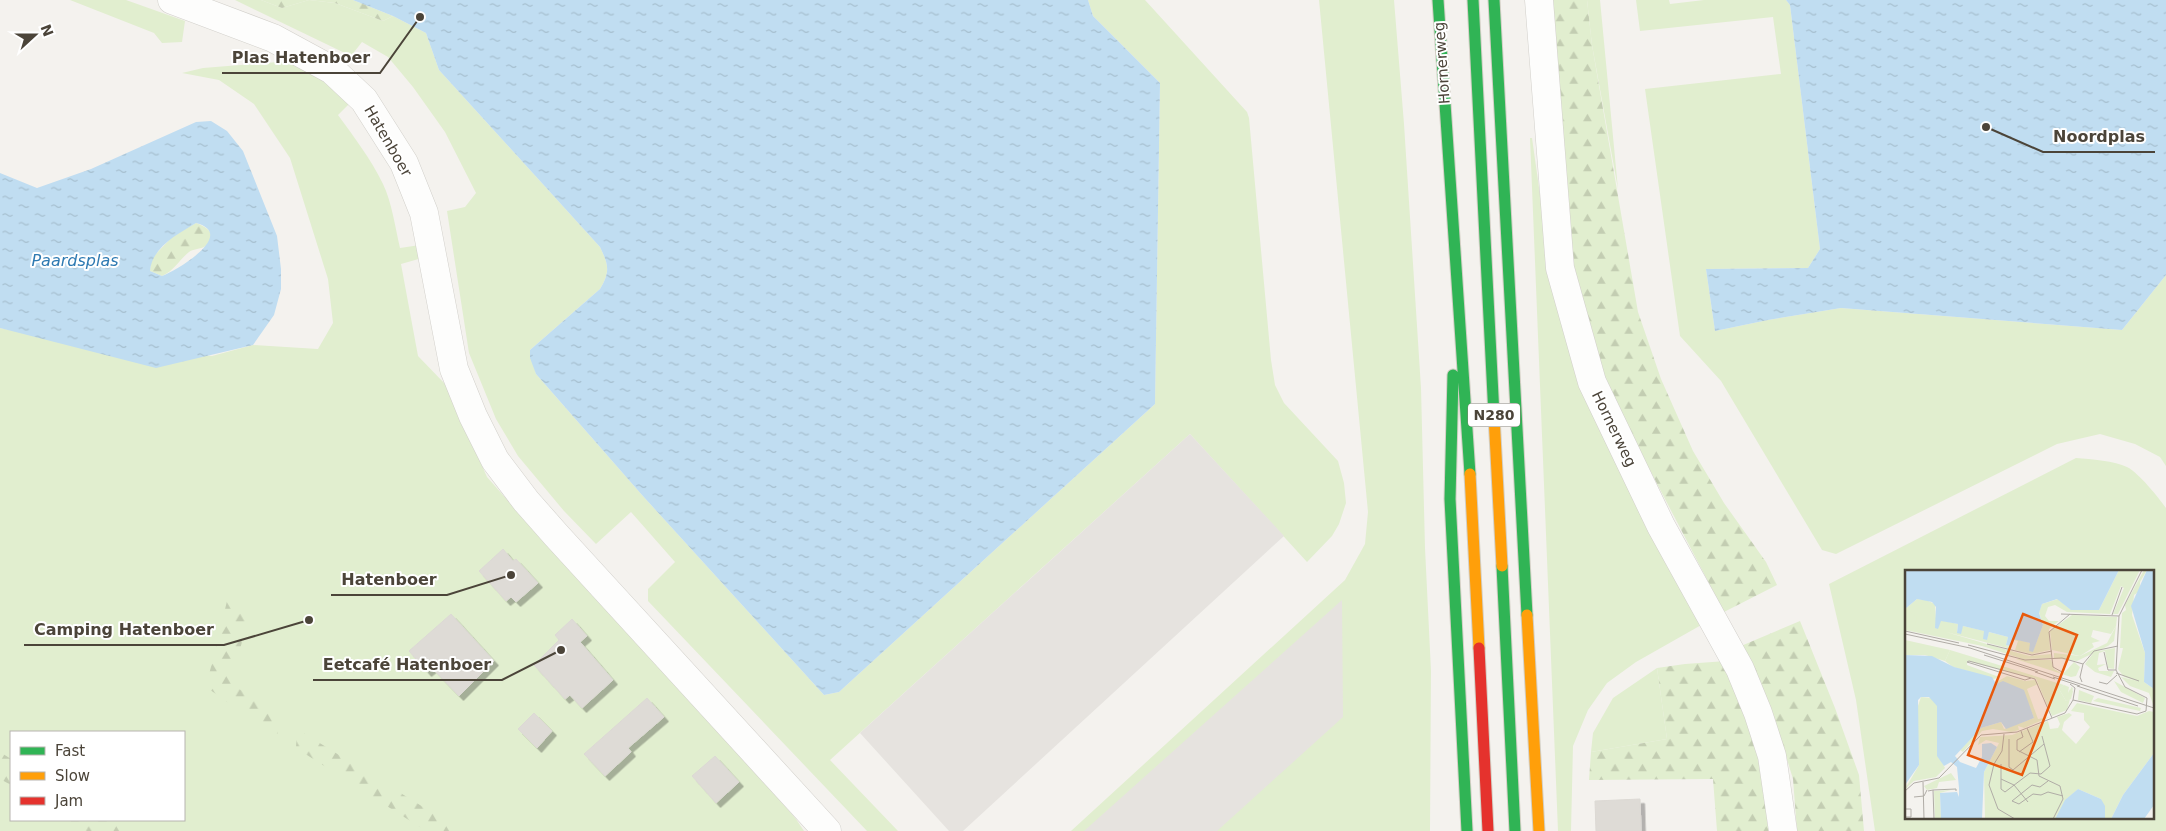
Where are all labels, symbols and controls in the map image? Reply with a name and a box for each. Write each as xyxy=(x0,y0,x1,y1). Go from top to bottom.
north arrow xyxy=(10,10,60,60)
street label: Hornerweg xyxy=(1430,21,1454,105)
text: N xyxy=(38,22,57,39)
callout: Plas Hatenboer xyxy=(222,42,380,73)
text: Plas Hatenboer xyxy=(232,48,370,67)
street label: Hatenboer xyxy=(360,102,416,181)
callout: Noordplas xyxy=(2043,121,2155,152)
text: Noordplas xyxy=(2053,127,2145,146)
water label: Paardsplas xyxy=(31,251,119,270)
street label: Hornerweg xyxy=(1588,388,1640,470)
road number: N280 xyxy=(1468,404,1520,426)
callout: Hatenboer xyxy=(331,564,447,595)
text: Hatenboer xyxy=(341,570,437,589)
inset map xyxy=(1905,570,2154,818)
callout: Camping Hatenboer xyxy=(24,614,224,645)
text: Camping Hatenboer xyxy=(34,620,214,639)
callout: Eetcafé Hatenboer xyxy=(313,649,502,680)
text: Eetcafé Hatenboer xyxy=(323,655,491,674)
legend xyxy=(10,731,185,821)
text: Fast xyxy=(55,742,85,760)
text: Slow xyxy=(55,767,90,785)
text: Jam xyxy=(54,792,83,810)

